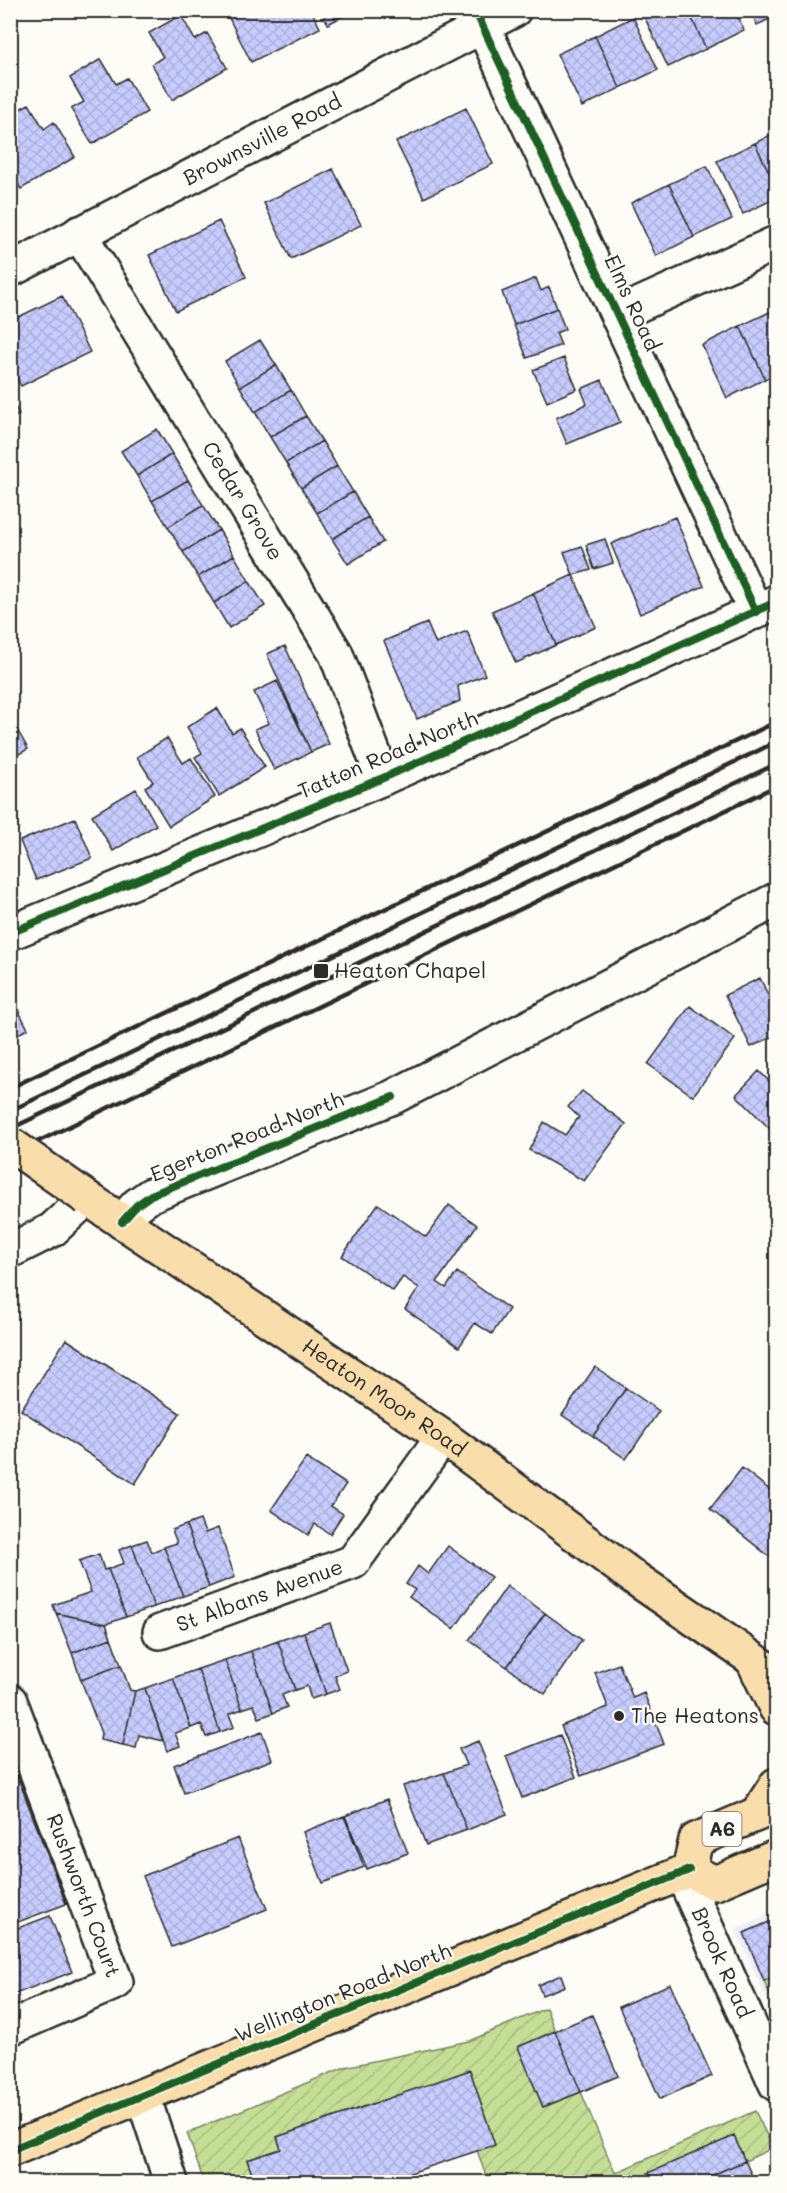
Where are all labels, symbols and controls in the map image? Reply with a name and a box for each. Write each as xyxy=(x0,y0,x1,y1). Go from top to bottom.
street label: Brownsville Road xyxy=(178,86,345,190)
street label: Elms Road xyxy=(599,250,667,355)
street label: Cedar Grove xyxy=(197,436,290,565)
street label: Tatton Road North xyxy=(293,704,481,804)
place label: Heaton Chapel xyxy=(334,956,486,983)
marker: Heaton Chapel xyxy=(312,962,330,980)
street label: Egerton Road North xyxy=(146,1084,347,1187)
street label: Heaton Moor Road xyxy=(298,1331,472,1462)
street label: St Albans Avenue xyxy=(172,1552,346,1637)
place label: The Heatons xyxy=(631,1701,759,1728)
marker: The Heatons xyxy=(612,1709,626,1723)
street label: Rushworth Court xyxy=(42,1809,128,1981)
road number: A6 xyxy=(702,1812,742,1846)
street label: Brook Road xyxy=(687,1902,760,2022)
street label: Wellington Road North xyxy=(230,1936,455,2047)

